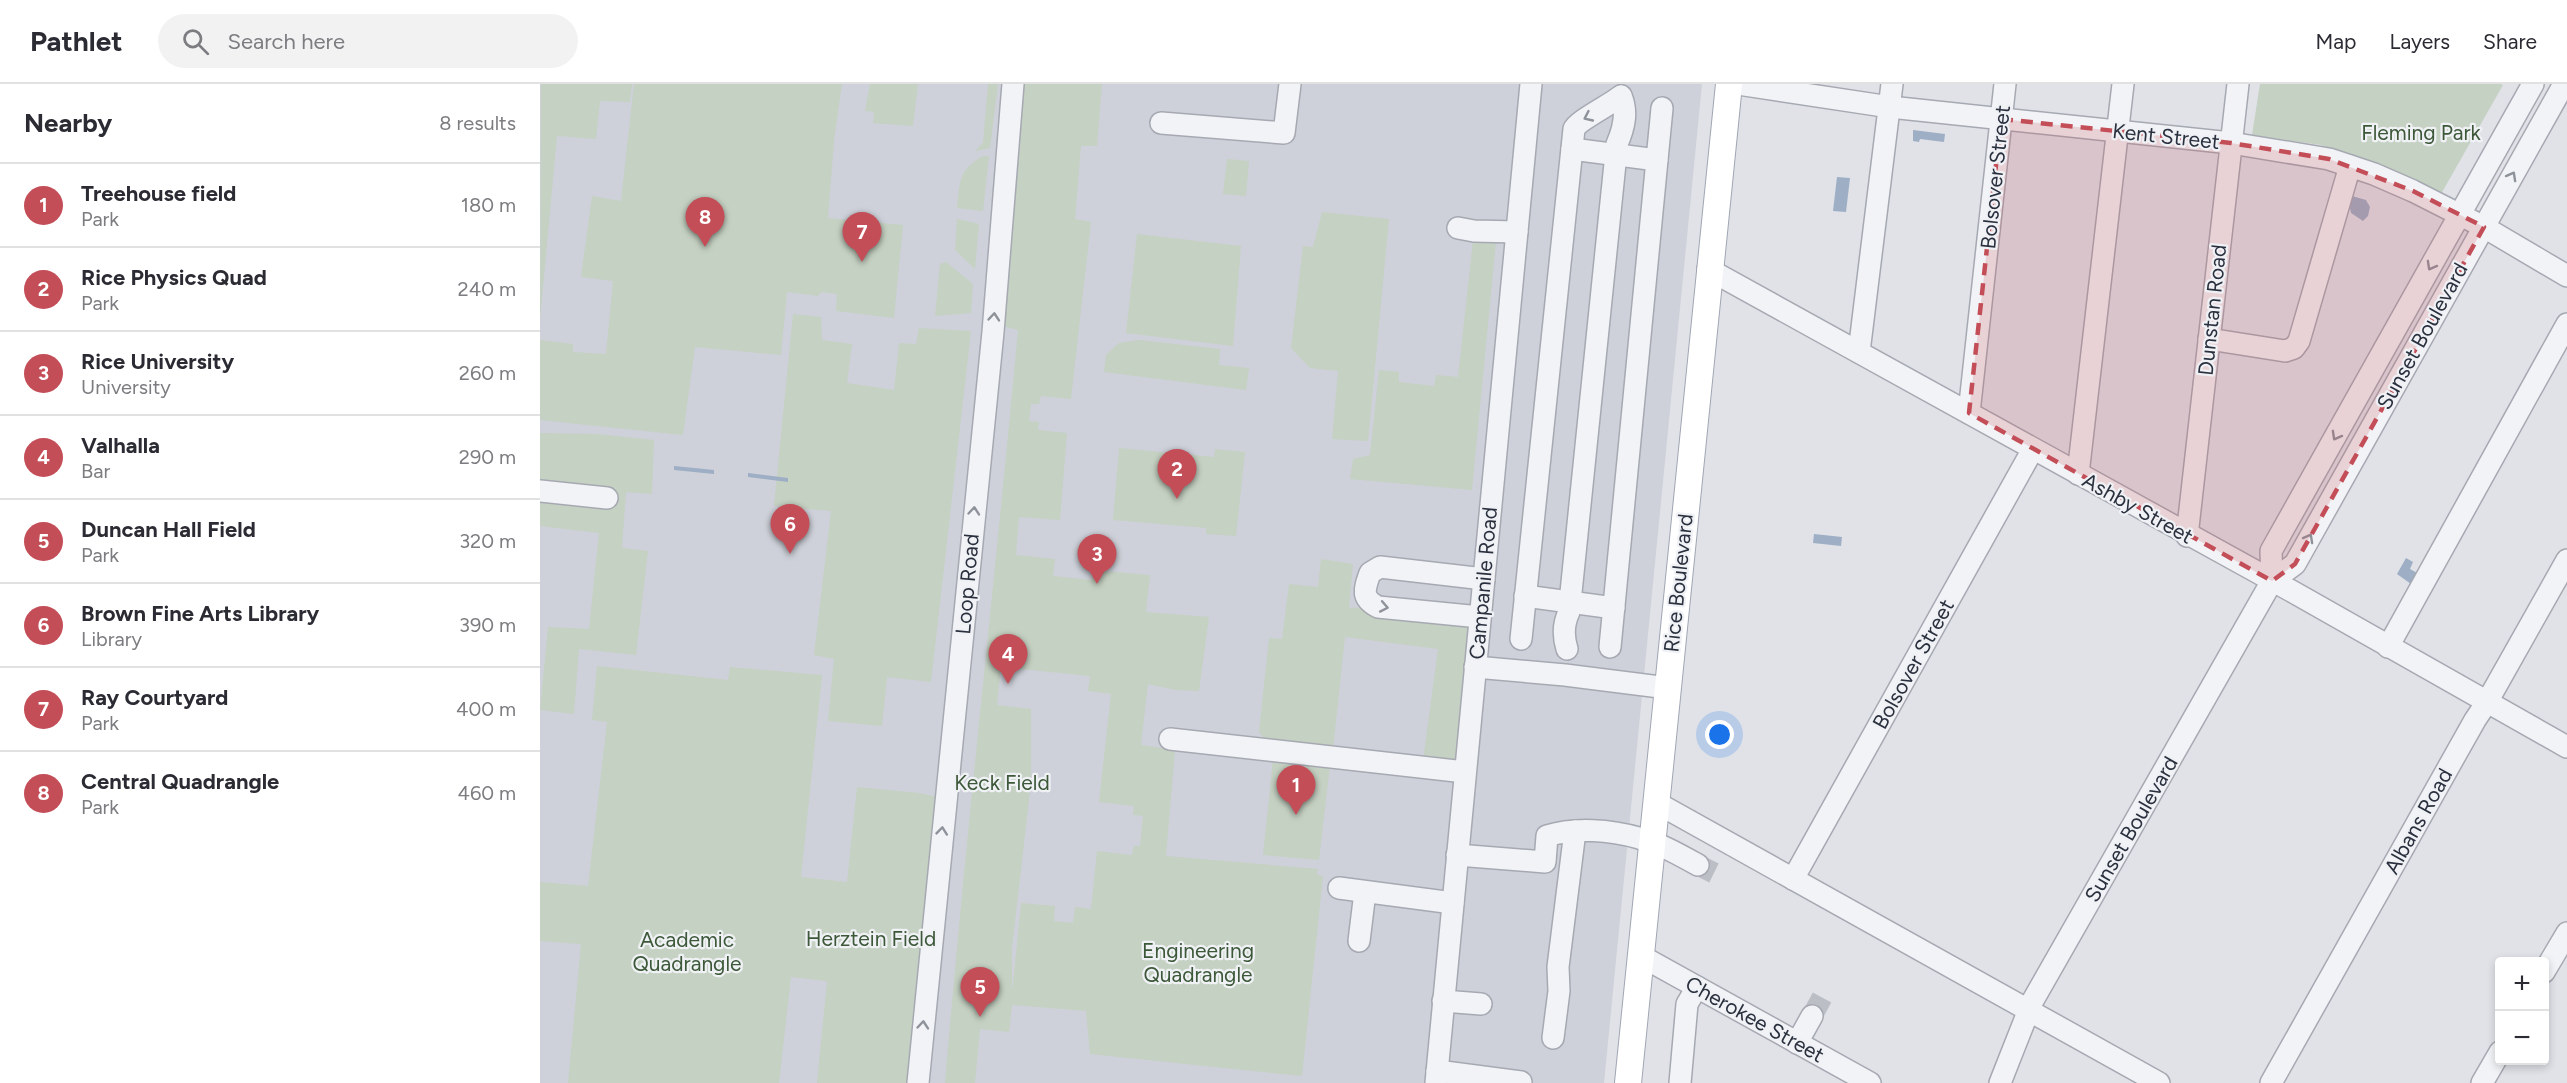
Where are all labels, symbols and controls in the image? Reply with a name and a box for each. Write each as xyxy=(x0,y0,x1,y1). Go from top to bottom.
search box xyxy=(158,14,578,68)
text: Pathlet xyxy=(30,24,122,58)
icon: search xyxy=(179,25,212,58)
text: Search here xyxy=(227,28,345,55)
text: Map xyxy=(2316,29,2356,54)
text: Layers xyxy=(2389,29,2450,54)
text: Share xyxy=(2483,29,2537,54)
street label: Bolsover Street xyxy=(1975,104,2015,250)
text: Nearby xyxy=(24,107,112,139)
one-way arrow xyxy=(1583,110,1594,122)
text: 8 results xyxy=(439,111,516,135)
street label: Kent Street xyxy=(2111,118,2221,154)
park label: Fleming Park xyxy=(2361,120,2482,145)
one-way arrow xyxy=(2505,171,2516,182)
text: Treehouse field xyxy=(81,180,236,207)
text: 1 xyxy=(39,193,48,217)
text: 180 m xyxy=(461,193,516,217)
pin: 8 xyxy=(686,198,724,247)
text: Park xyxy=(81,207,119,231)
pin: 7 xyxy=(842,212,882,262)
street label: Dunstan Road xyxy=(2193,243,2231,377)
street label: Sunset Boulevard xyxy=(2371,258,2473,414)
one-way arrow xyxy=(2427,260,2438,270)
text: Rice Physics Quad xyxy=(81,264,267,291)
text: 2 xyxy=(38,277,49,301)
text: 240 m xyxy=(458,277,516,301)
text: Park xyxy=(81,291,119,315)
one-way arrow xyxy=(987,313,1000,322)
text: Rice University xyxy=(81,348,234,375)
text: 3 xyxy=(38,361,49,385)
text: 260 m xyxy=(459,361,516,385)
text: University xyxy=(81,375,171,399)
one-way arrow xyxy=(2331,430,2343,440)
text: Valhalla xyxy=(81,432,160,459)
text: 4 xyxy=(37,445,50,469)
text: 290 m xyxy=(459,445,516,469)
pin: 2 xyxy=(1158,450,1196,499)
text: Bar xyxy=(81,459,110,483)
street label: Ashby Street xyxy=(2078,467,2198,549)
pin: 6 xyxy=(770,504,810,554)
street label: Campanile Road xyxy=(1464,506,1502,660)
one-way arrow xyxy=(967,507,980,516)
street label: Rice Boulevard xyxy=(1658,512,1698,654)
text: Duncan Hall Field xyxy=(81,516,256,543)
text: 5 xyxy=(38,529,49,553)
text: 320 m xyxy=(459,529,516,553)
street label: Loop Road xyxy=(950,532,984,636)
pin: 3 xyxy=(1078,534,1116,584)
one-way arrow xyxy=(2302,534,2314,544)
text: Park xyxy=(81,543,119,567)
street label: Bolsover Street xyxy=(1867,595,1959,733)
text: Brown Fine Arts Library xyxy=(81,600,319,627)
one-way arrow xyxy=(1379,600,1389,613)
text: 6 xyxy=(38,613,49,637)
text: 390 m xyxy=(459,613,516,637)
text: Library xyxy=(81,627,142,651)
pin: 4 xyxy=(988,634,1028,684)
text: Ray Courtyard xyxy=(81,684,228,711)
text: 7 xyxy=(38,697,49,721)
text: 400 m xyxy=(456,697,516,721)
text: Park xyxy=(81,711,119,735)
your location xyxy=(1705,720,1734,749)
street label: Sunset Boulevard xyxy=(2079,752,2183,906)
street label: Albans Road xyxy=(2379,764,2457,878)
pin: 1 xyxy=(1276,766,1316,815)
text: Central Quadrangle xyxy=(81,768,279,795)
park label: Keck Field xyxy=(954,770,1050,795)
text: 8 xyxy=(37,781,50,805)
text: 460 m xyxy=(457,781,516,805)
text: Park xyxy=(81,795,119,819)
one-way arrow xyxy=(936,826,948,835)
park label: Herztein Field xyxy=(806,926,936,951)
park label: Academic Quadrangle xyxy=(632,927,742,976)
park label: Engineering Quadrangle xyxy=(1142,938,1254,987)
map controls xyxy=(2495,957,2549,1065)
button: + xyxy=(2495,957,2549,1011)
pin: 5 xyxy=(960,968,1000,1017)
street label: Cherokee Street xyxy=(1681,971,1829,1067)
button: − xyxy=(2495,1011,2549,1065)
one-way arrow xyxy=(916,1020,929,1029)

